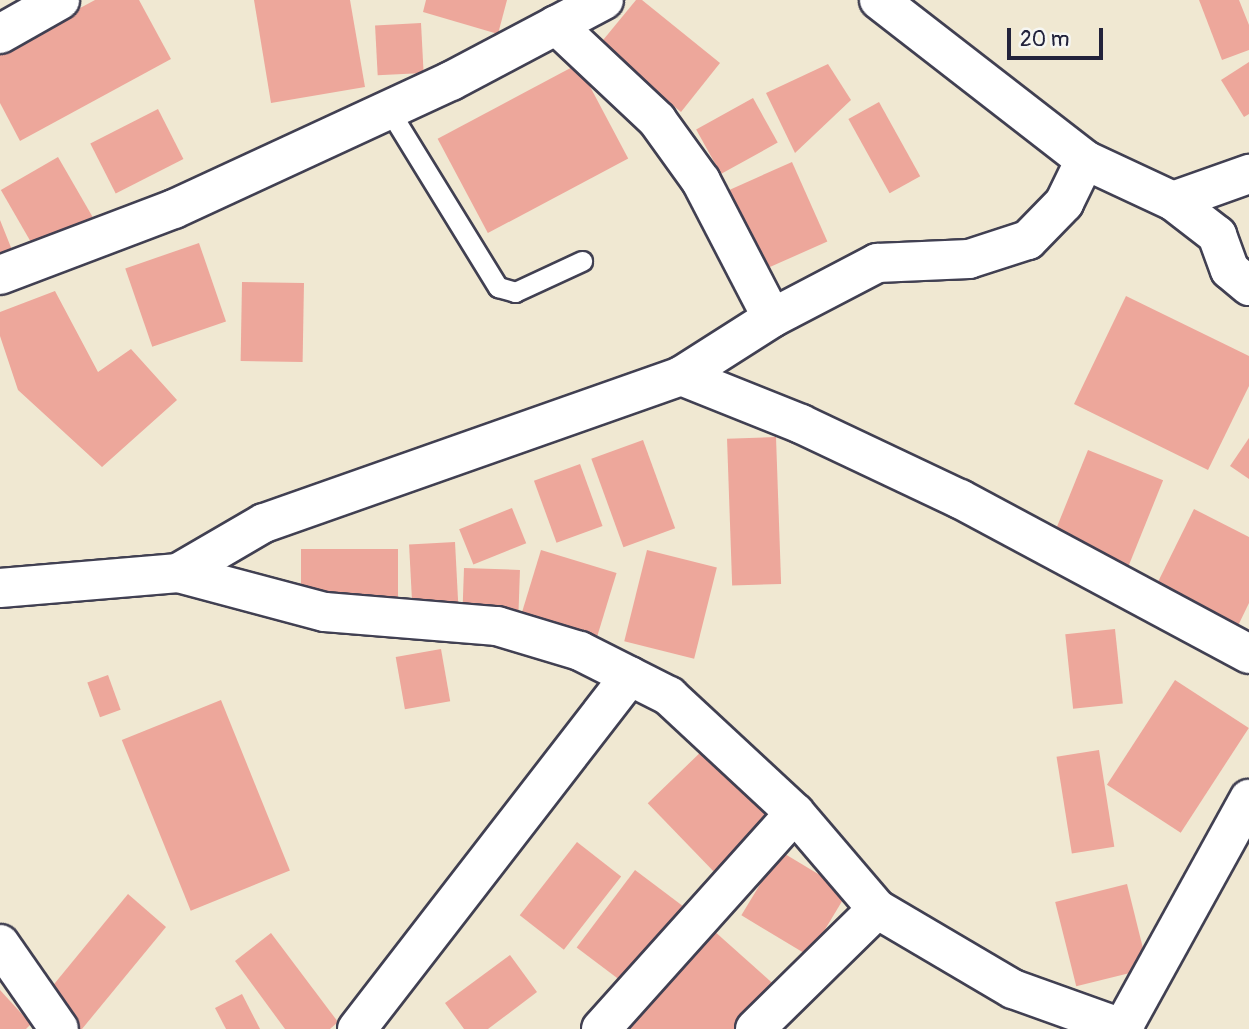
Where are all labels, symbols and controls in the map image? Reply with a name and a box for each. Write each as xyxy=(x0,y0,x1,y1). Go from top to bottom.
scale bar xyxy=(1011,14,1107,58)
text: 20 m xyxy=(1020,26,1069,53)

